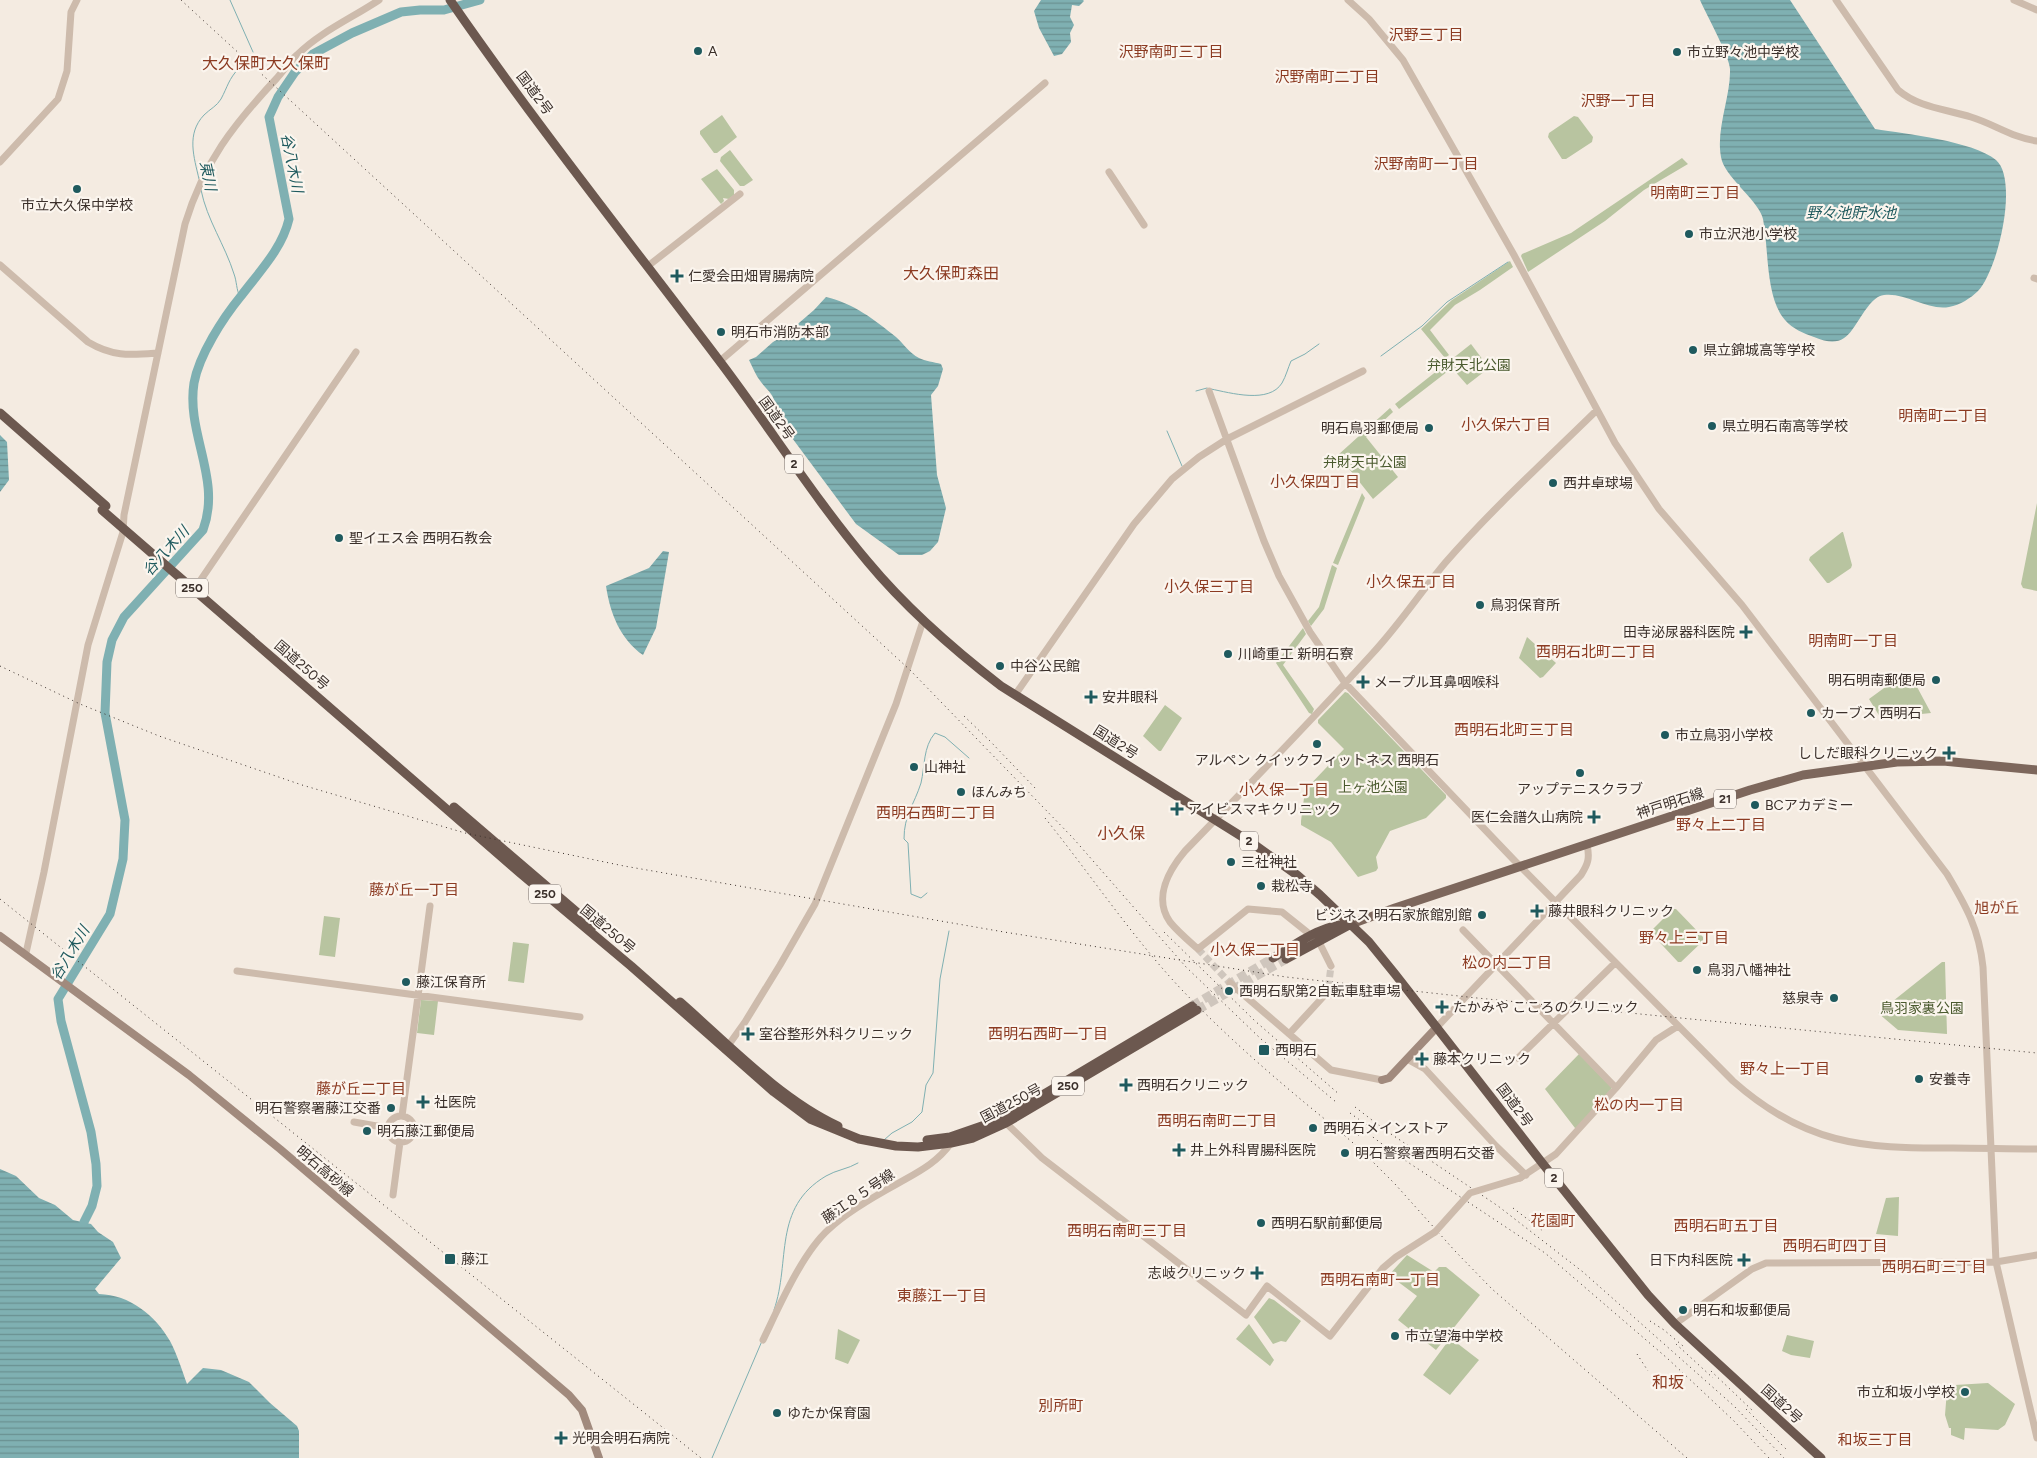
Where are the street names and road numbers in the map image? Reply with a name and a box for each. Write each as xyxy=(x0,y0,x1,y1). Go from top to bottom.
street label: 国道2号 xyxy=(513,68,556,118)
street label: 国道2号 xyxy=(755,393,798,443)
road number: 2 xyxy=(785,454,803,474)
road number: 250 xyxy=(176,578,208,598)
street label: 国道250号 xyxy=(271,637,332,694)
street label: 国道2号 xyxy=(1090,722,1141,763)
street label: 神戸明石線 xyxy=(1634,785,1706,822)
road number: 21 xyxy=(1714,790,1736,809)
road number: 2 xyxy=(1240,831,1258,850)
road number: 250 xyxy=(529,884,561,904)
street label: 国道250号 xyxy=(577,901,639,957)
road number: 250 xyxy=(1052,1076,1084,1096)
street label: 国道250号 xyxy=(978,1080,1045,1127)
street label: 国道2号 xyxy=(1493,1080,1536,1130)
street label: 明石高砂線 xyxy=(292,1142,357,1200)
street label: 藤江８５号線 xyxy=(819,1166,898,1227)
road number: 2 xyxy=(1545,1168,1563,1188)
street label: 国道2号 xyxy=(1757,1381,1806,1427)

